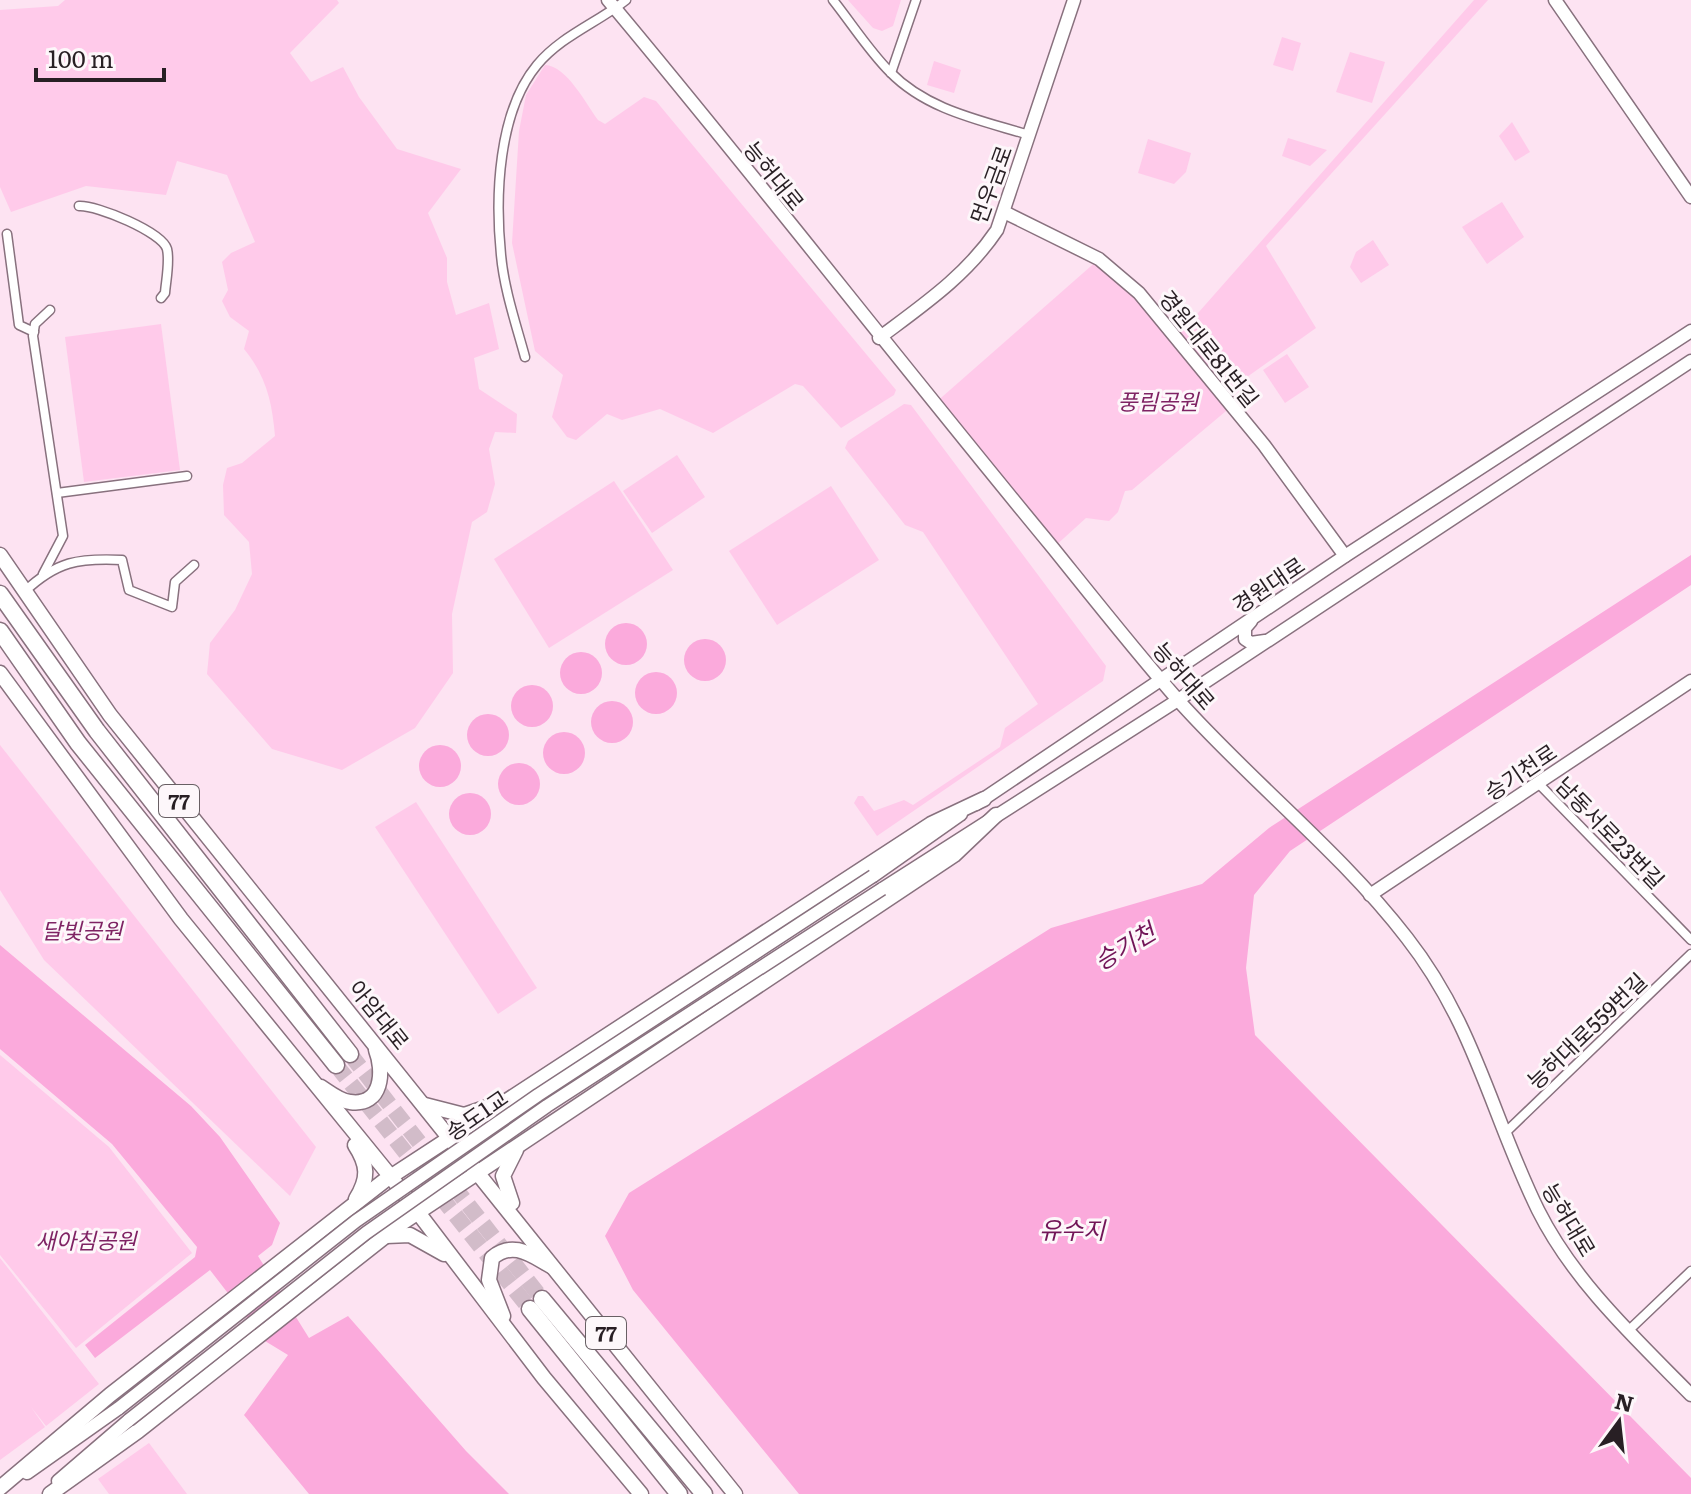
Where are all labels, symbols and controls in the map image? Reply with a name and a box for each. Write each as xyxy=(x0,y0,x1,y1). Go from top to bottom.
scale bar xyxy=(36,32,164,82)
text: 100 m xyxy=(48,40,114,75)
street label: 능허대로 xyxy=(737,133,813,217)
street label: 먼우금로 xyxy=(961,140,1019,228)
street label: 경원대로81번길 xyxy=(1152,282,1268,414)
park label: 풍림공원 xyxy=(1118,384,1200,417)
street label: 경원대로 xyxy=(1225,548,1311,620)
street label: 능허대로 xyxy=(1146,634,1224,716)
street label: 승기천로 xyxy=(1477,735,1563,807)
street label: 남동서로23번길 xyxy=(1549,769,1673,895)
road number: 77 xyxy=(159,785,199,817)
water label: 승기천 xyxy=(1087,911,1164,977)
park label: 달빛공원 xyxy=(42,913,124,946)
street label: 능허대로559번길 xyxy=(1519,964,1653,1096)
street label: 아암대로 xyxy=(342,972,418,1056)
street label: 송도1교 xyxy=(438,1080,514,1148)
street label: 능허대로 xyxy=(1535,1176,1605,1262)
water label: 유수지 xyxy=(1039,1211,1107,1246)
park label: 새아침공원 xyxy=(35,1223,138,1256)
road number: 77 xyxy=(586,1317,626,1349)
north arrow xyxy=(1579,1382,1659,1462)
text: N xyxy=(1611,1383,1638,1420)

